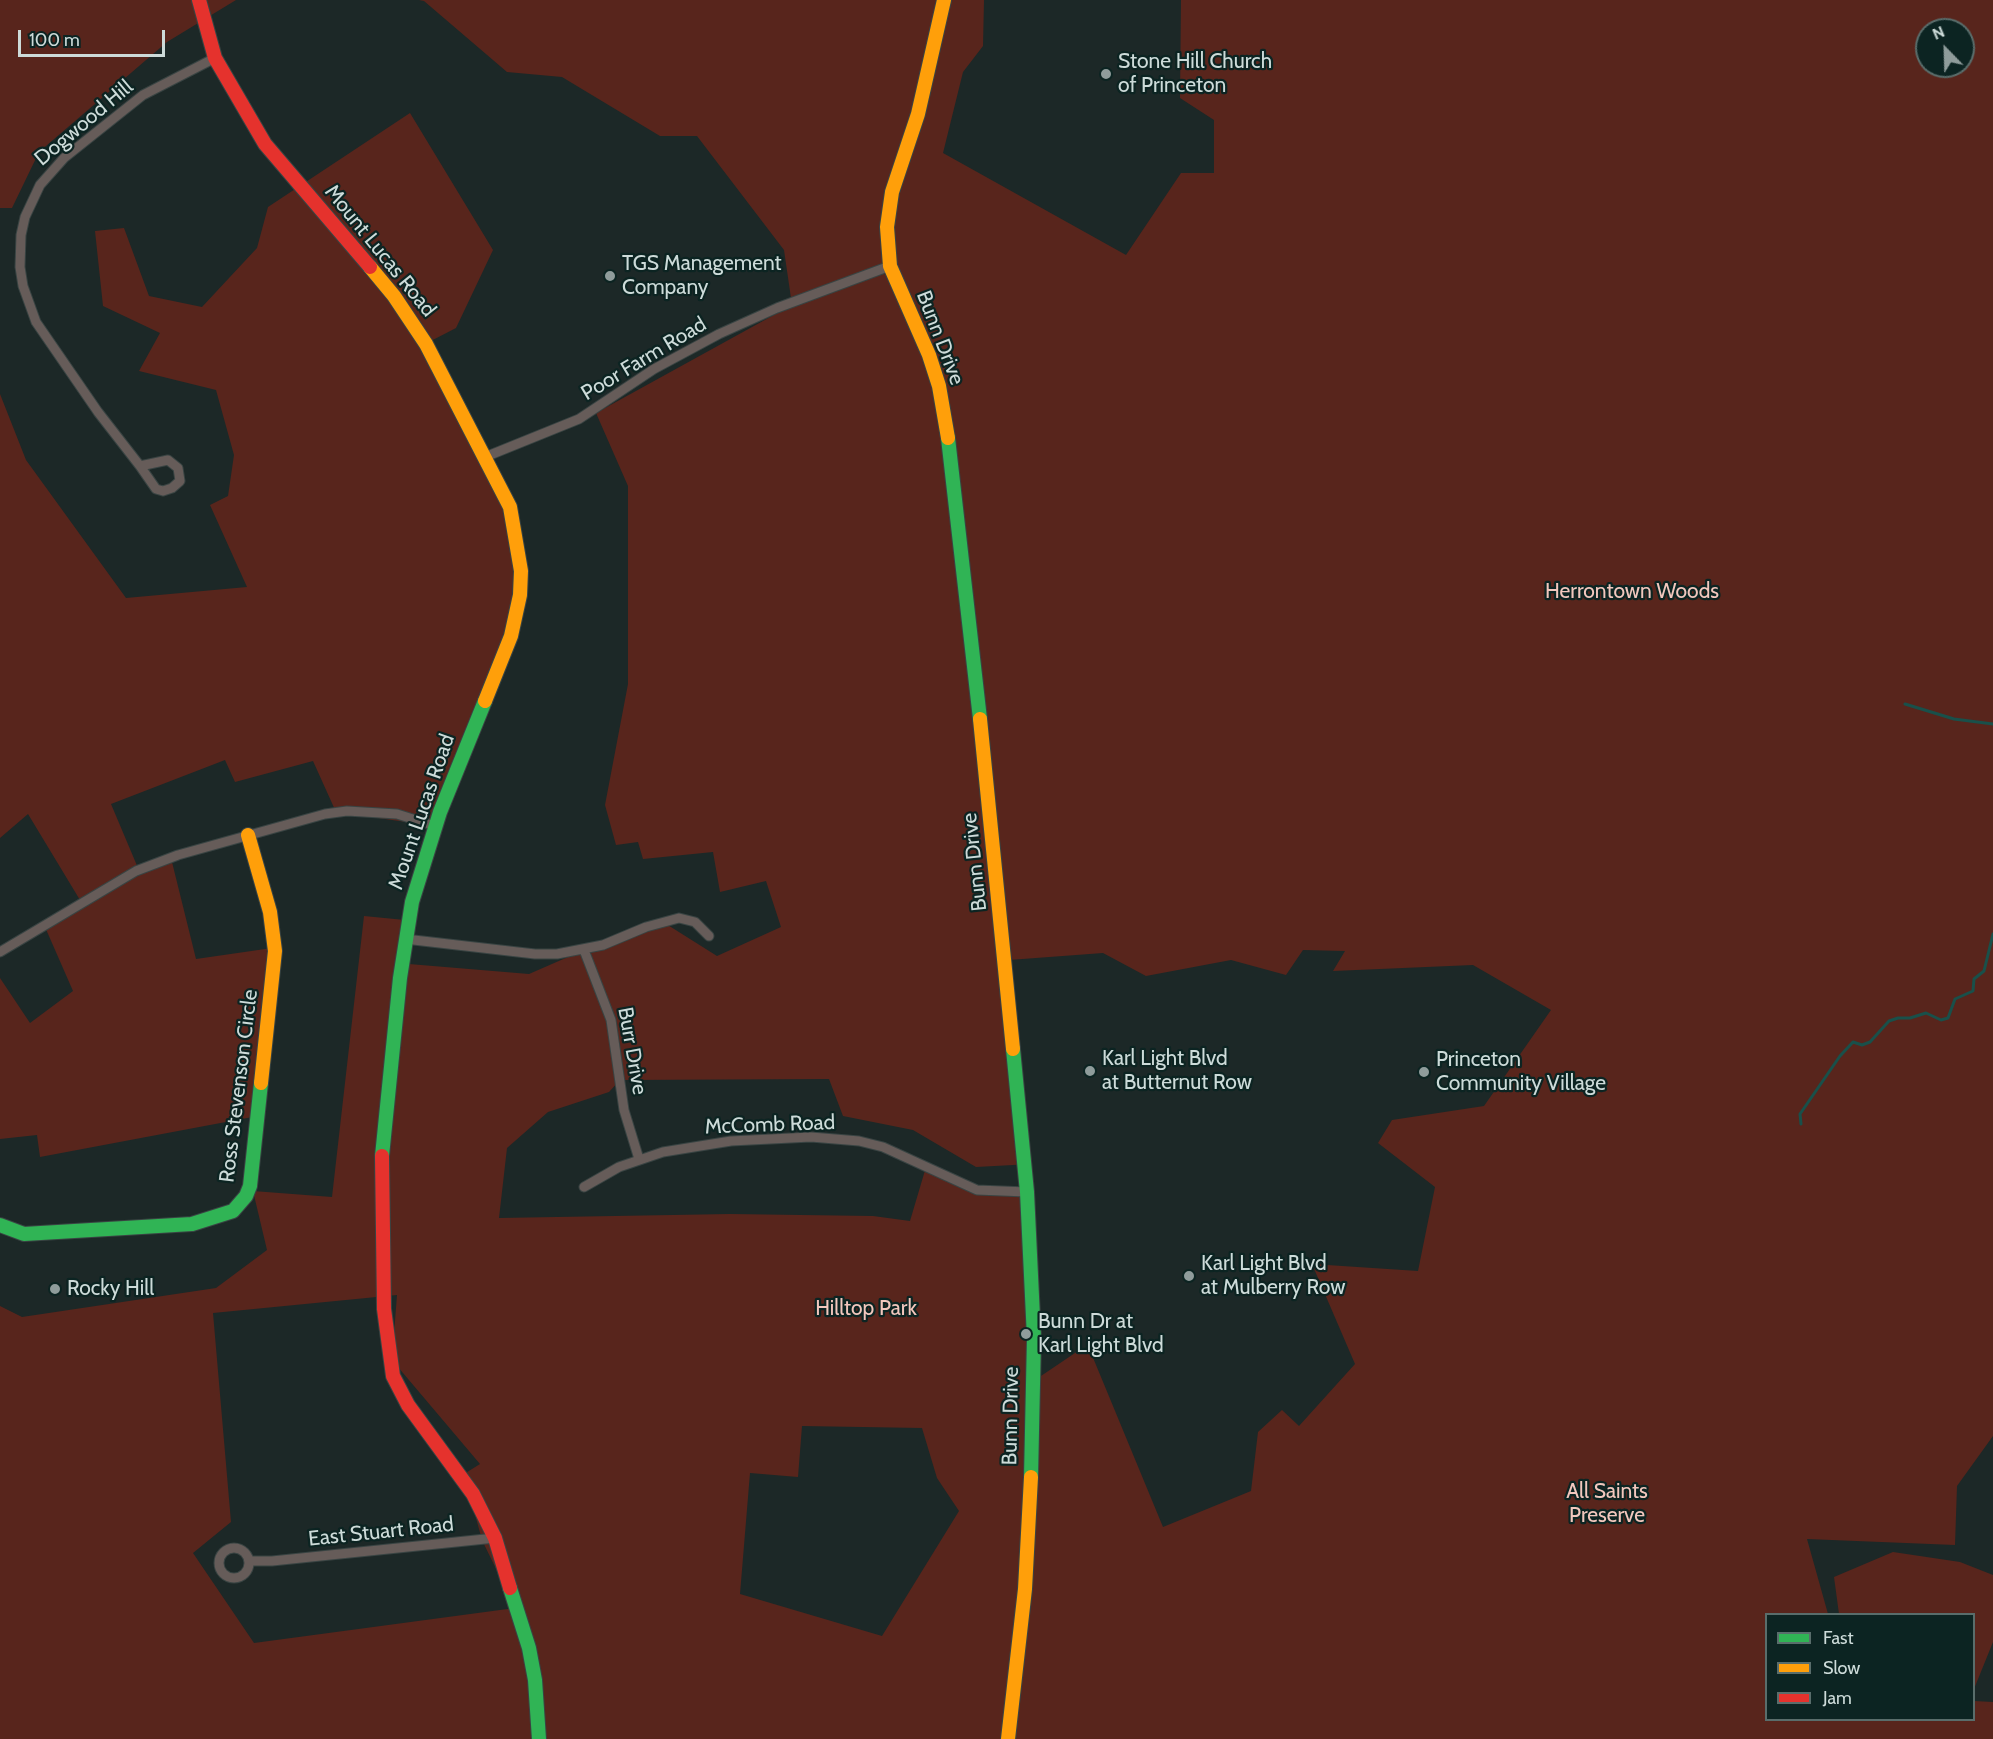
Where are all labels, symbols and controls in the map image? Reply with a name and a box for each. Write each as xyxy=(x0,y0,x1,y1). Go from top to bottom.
scale bar xyxy=(21,18,168,56)
north arrow xyxy=(1915,18,1975,78)
text: N xyxy=(1930,22,1947,44)
text: 100 m xyxy=(29,29,80,51)
place label: Stone Hill Church of Princeton xyxy=(1118,49,1272,99)
marker: Stone Hill Church of Princeton xyxy=(1099,67,1113,81)
street label: Dogwood Hill xyxy=(30,75,138,171)
street label: Mount Lucas Road xyxy=(319,180,441,322)
place label: TGS Management Company xyxy=(622,251,782,301)
marker: TGS Management Company xyxy=(603,269,617,283)
street label: Bunn Drive xyxy=(911,287,969,389)
street label: Poor Farm Road xyxy=(577,312,711,406)
park label: Herrontown Woods xyxy=(1545,579,1719,605)
street label: Mount Lucas Road xyxy=(384,731,460,893)
street label: Bunn Drive xyxy=(957,812,993,912)
street label: Ross Stevenson Circle xyxy=(215,988,263,1184)
street label: Burr Drive xyxy=(612,1005,652,1097)
place label: Karl Light Blvd at Butternut Row xyxy=(1102,1046,1252,1096)
place label: Princeton Community Village xyxy=(1436,1047,1606,1097)
marker: Karl Light Blvd at Butternut Row xyxy=(1083,1064,1097,1078)
marker: Princeton Community Village xyxy=(1417,1065,1431,1079)
street label: McComb Road xyxy=(704,1110,836,1140)
place label: Karl Light Blvd at Mulberry Row xyxy=(1201,1251,1345,1301)
marker: Karl Light Blvd at Mulberry Row xyxy=(1182,1269,1196,1283)
place label: Rocky Hill xyxy=(67,1276,154,1302)
marker: Rocky Hill xyxy=(48,1282,62,1296)
park label: Hilltop Park xyxy=(815,1296,917,1322)
place label: Bunn Dr at Karl Light Blvd xyxy=(1038,1309,1164,1359)
marker: Bunn Dr at Karl Light Blvd xyxy=(1019,1327,1033,1341)
street label: Bunn Drive xyxy=(998,1366,1024,1466)
park label: All Saints Preserve xyxy=(1566,1479,1648,1529)
street label: East Stuart Road xyxy=(307,1512,455,1552)
legend xyxy=(1765,1613,1975,1721)
text: Fast xyxy=(1823,1627,1854,1649)
text: Slow xyxy=(1823,1657,1860,1679)
text: Jam xyxy=(1823,1687,1852,1709)

